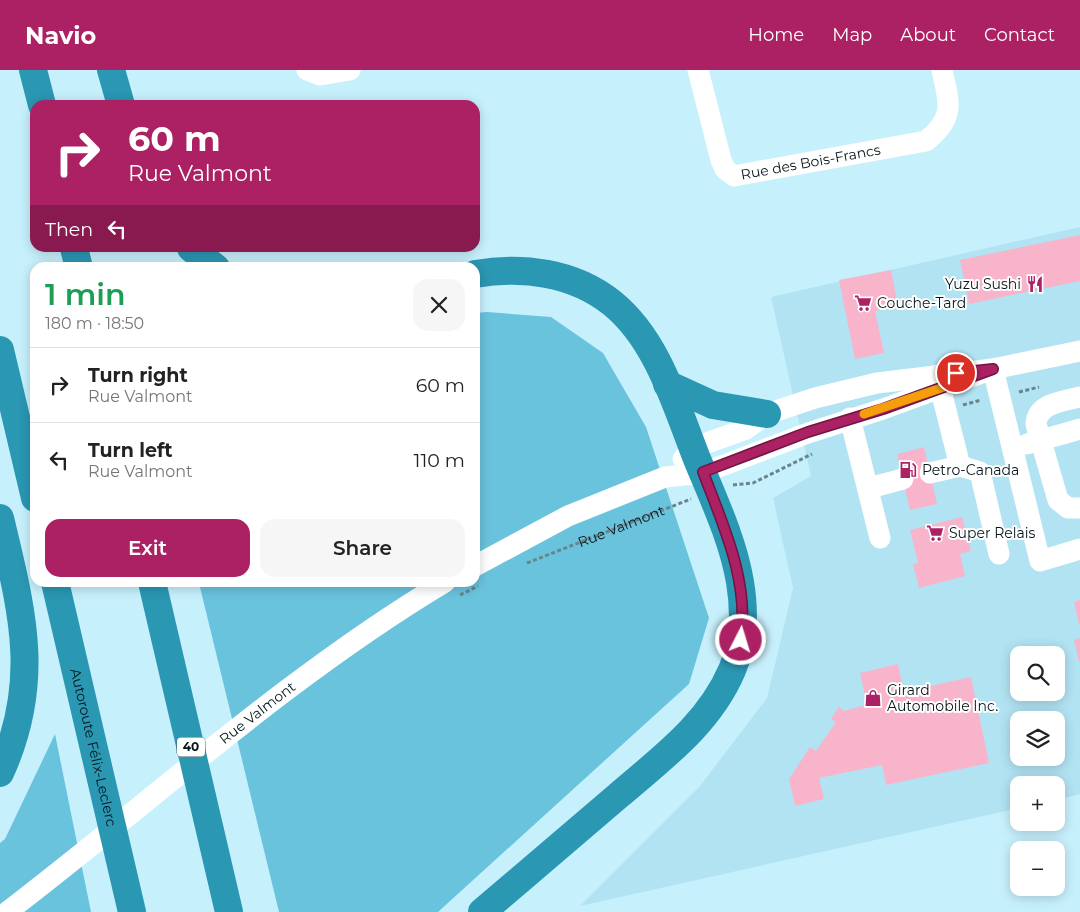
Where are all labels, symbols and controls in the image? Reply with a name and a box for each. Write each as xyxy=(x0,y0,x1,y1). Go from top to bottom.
text: Navio xyxy=(25,21,96,50)
text: Home xyxy=(748,24,804,46)
text: Map xyxy=(832,24,872,46)
text: About xyxy=(900,24,956,46)
text: Contact xyxy=(984,24,1055,46)
text: 60 m xyxy=(128,117,221,160)
icon: right xyxy=(45,120,110,185)
street label: Rue des Bois-Francs xyxy=(739,140,882,184)
text: Rue Valmont xyxy=(128,160,272,187)
icon: left xyxy=(103,215,131,243)
text: Then xyxy=(45,218,93,241)
restaurant icon: Yuzu Sushi xyxy=(1025,274,1045,294)
place label: Yuzu Sushi xyxy=(945,275,1021,293)
text: 1 min xyxy=(45,276,126,313)
button: close xyxy=(413,279,465,331)
supermarket icon: Couche-Tard xyxy=(853,293,873,313)
place label: Couche-Tard xyxy=(877,294,966,312)
text: 180 m · 18:50 xyxy=(45,314,144,333)
pin xyxy=(935,352,977,394)
icon: arrive xyxy=(942,359,970,387)
text: Turn right xyxy=(88,364,188,387)
icon: right xyxy=(45,371,73,399)
text: 60 m xyxy=(416,374,465,397)
text: Rue Valmont xyxy=(88,387,193,406)
text: Turn left xyxy=(88,439,173,462)
icon: left xyxy=(45,446,73,474)
text: 110 m xyxy=(414,449,465,472)
fuel station icon: Petro-Canada xyxy=(898,460,918,480)
place label: Petro-Canada xyxy=(922,461,1019,479)
text: Rue Valmont xyxy=(88,462,193,481)
street label: Rue Valmont xyxy=(575,501,667,551)
button: Exit xyxy=(45,519,250,577)
button: Share xyxy=(260,519,465,577)
supermarket icon: Super Relais xyxy=(925,523,945,543)
place label: Super Relais xyxy=(949,524,1036,542)
position arrow xyxy=(714,613,766,665)
map controls xyxy=(1010,646,1065,896)
button: search xyxy=(1010,646,1065,701)
street label: Autoroute Félix-Leclerc xyxy=(66,667,121,829)
street label: Rue Valmont xyxy=(216,677,299,748)
place label: Girard Automobile Inc. xyxy=(887,681,998,715)
shop icon: Girard Automobile Inc. xyxy=(863,688,883,708)
button: layers xyxy=(1010,711,1065,766)
road number: 40 xyxy=(177,738,205,756)
button: + xyxy=(1010,776,1065,831)
button: − xyxy=(1010,841,1065,896)

